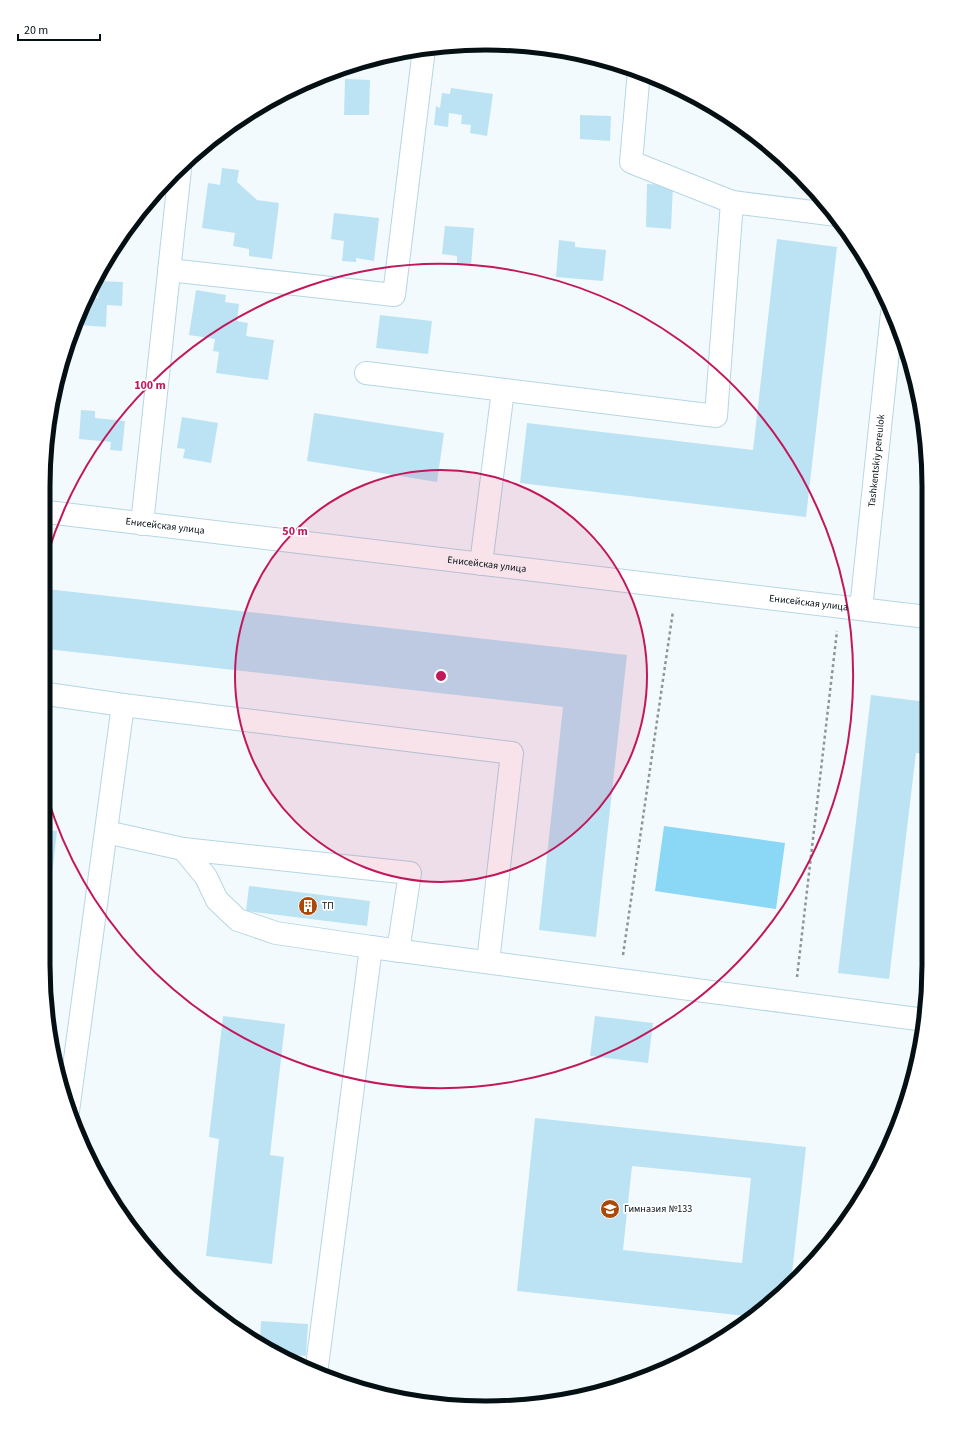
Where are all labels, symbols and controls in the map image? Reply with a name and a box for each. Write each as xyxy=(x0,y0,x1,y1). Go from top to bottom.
scale bar xyxy=(18,16,100,42)
text: 20 m xyxy=(24,22,48,39)
text: 100 m xyxy=(134,377,166,394)
street label: Tashkentskiy pereulok xyxy=(865,414,888,508)
street label: Енисейская улица xyxy=(125,514,205,538)
text: 50 m xyxy=(282,523,308,540)
street label: Енисейская улица xyxy=(447,553,527,576)
street label: Енисейская улица xyxy=(768,591,849,615)
centre of rings xyxy=(434,669,448,683)
building icon: ТП xyxy=(297,895,319,917)
place label: ТП xyxy=(322,899,334,913)
school or university icon: Гимназия №133 xyxy=(599,1198,621,1220)
place label: Гимназия №133 xyxy=(624,1202,692,1216)

